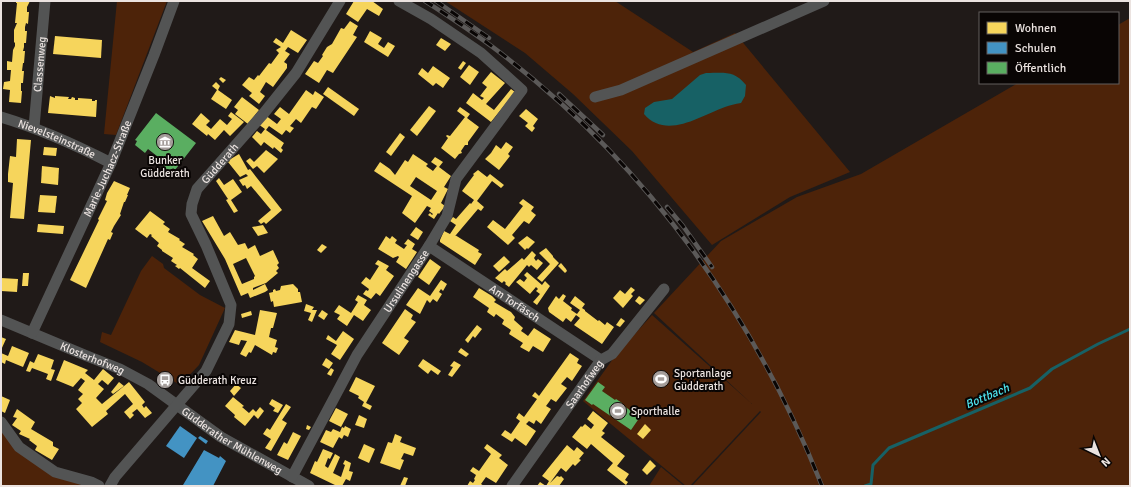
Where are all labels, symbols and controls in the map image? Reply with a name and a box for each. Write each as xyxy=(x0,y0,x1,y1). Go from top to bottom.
legend xyxy=(979,12,1119,84)
text: Wohnen xyxy=(1015,21,1057,36)
street label: Classenweg xyxy=(31,36,49,93)
text: Schulen xyxy=(1015,41,1056,56)
text: Öffentlich xyxy=(1015,61,1066,76)
street label: Nievelsteinstraße xyxy=(16,117,98,161)
street label: Marie-Juchacz-Straße xyxy=(81,118,134,219)
museum icon: Bunker Güdderath xyxy=(155,132,175,152)
street label: Güdderath xyxy=(199,141,241,187)
place label: Bunker Güdderath xyxy=(140,154,190,180)
street label: Ursulinengasse xyxy=(381,247,432,315)
street label: Am Torfäsch xyxy=(487,282,542,325)
street label: Klosterhofweg xyxy=(58,339,127,377)
street label: Saarhofweg xyxy=(563,357,606,411)
place label: Sportanlage Güdderath xyxy=(674,367,731,393)
sports icon: Sportanlage Güdderath xyxy=(651,369,671,389)
bus stop icon: Güdderath Kreuz xyxy=(155,370,175,390)
place label: Güdderath Kreuz xyxy=(178,374,257,387)
water label: Bottbach xyxy=(963,380,1012,412)
sports icon: Sporthalle xyxy=(608,401,628,421)
street label: Güdderather Mühlenweg xyxy=(179,405,285,477)
place label: Sporthalle xyxy=(631,405,680,418)
north arrow xyxy=(1079,435,1119,475)
text: N xyxy=(1098,455,1113,469)

